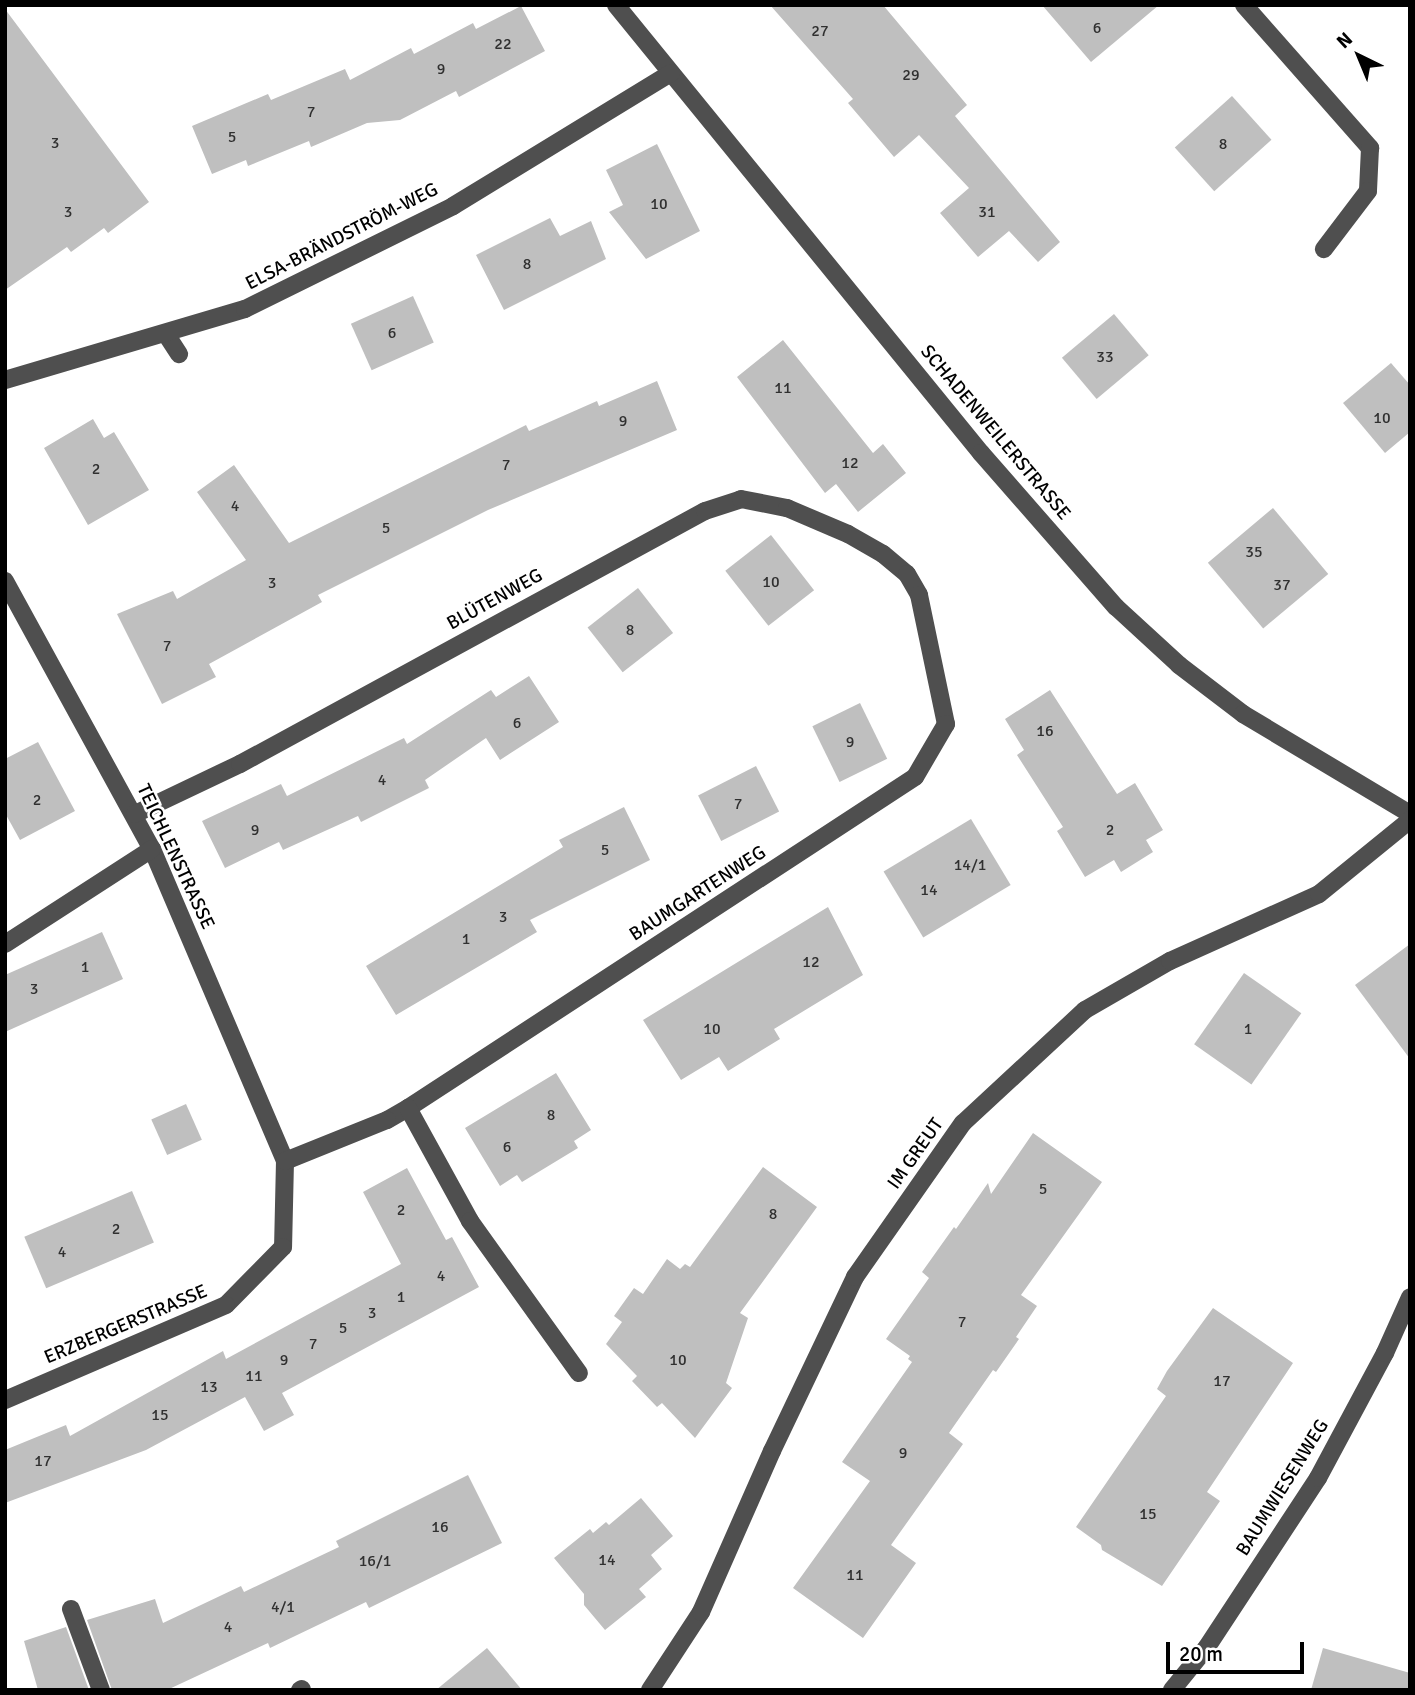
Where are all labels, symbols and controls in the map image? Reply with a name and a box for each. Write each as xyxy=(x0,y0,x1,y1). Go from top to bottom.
house number: 6 xyxy=(1093,18,1101,38)
house number: 27 xyxy=(811,21,829,41)
north arrow xyxy=(1324,21,1394,91)
text: N xyxy=(1332,27,1358,54)
house number: 22 xyxy=(494,34,512,54)
house number: 9 xyxy=(437,59,445,79)
house number: 29 xyxy=(902,65,920,85)
house number: 7 xyxy=(307,102,315,122)
house number: 5 xyxy=(228,127,236,147)
house number: 3 xyxy=(51,133,59,153)
house number: 8 xyxy=(1219,134,1227,154)
street label: ELSA-BRÄNDSTRÖM-WEG xyxy=(242,178,442,296)
house number: 10 xyxy=(650,194,668,214)
house number: 3 xyxy=(64,202,72,222)
house number: 31 xyxy=(978,202,996,222)
house number: 8 xyxy=(523,254,531,274)
house number: 6 xyxy=(388,323,396,343)
street label: SCHADENWEILERSTRASSE xyxy=(915,341,1075,525)
house number: 33 xyxy=(1096,347,1114,367)
house number: 11 xyxy=(774,378,792,398)
house number: 10 xyxy=(1373,408,1391,428)
house number: 9 xyxy=(619,411,627,431)
house number: 12 xyxy=(841,453,859,473)
house number: 7 xyxy=(502,455,510,475)
house number: 2 xyxy=(92,459,100,479)
house number: 4 xyxy=(231,496,239,516)
house number: 5 xyxy=(382,518,390,538)
house number: 35 xyxy=(1245,542,1263,562)
street label: BLÜTENWEG xyxy=(443,564,547,636)
house number: 10 xyxy=(762,572,780,592)
house number: 3 xyxy=(268,573,276,593)
house number: 37 xyxy=(1273,575,1291,595)
house number: 8 xyxy=(626,620,634,640)
house number: 7 xyxy=(163,636,171,656)
house number: 6 xyxy=(513,713,521,733)
house number: 16 xyxy=(1036,721,1054,741)
house number: 9 xyxy=(846,732,854,752)
house number: 4 xyxy=(378,770,386,790)
street label: TEICHLENSTRASSE xyxy=(131,781,219,933)
house number: 2 xyxy=(33,790,41,810)
house number: 7 xyxy=(734,794,742,814)
house number: 9 xyxy=(251,820,259,840)
house number: 2 xyxy=(1106,820,1114,840)
house number: 5 xyxy=(601,840,609,860)
street label: BAUMGARTENWEG xyxy=(626,841,770,947)
house number: 14/1 xyxy=(954,855,986,875)
house number: 14 xyxy=(920,880,938,900)
house number: 3 xyxy=(499,907,507,927)
house number: 1 xyxy=(462,929,470,949)
house number: 12 xyxy=(802,952,820,972)
house number: 1 xyxy=(81,957,89,977)
house number: 3 xyxy=(30,979,38,999)
house number: 10 xyxy=(703,1019,721,1039)
house number: 1 xyxy=(1244,1019,1252,1039)
house number: 8 xyxy=(547,1105,555,1125)
street label: IM GREUT xyxy=(883,1114,949,1194)
house number: 6 xyxy=(503,1137,511,1157)
house number: 5 xyxy=(1039,1179,1047,1199)
house number: 2 xyxy=(397,1200,405,1220)
house number: 8 xyxy=(769,1204,777,1224)
house number: 2 xyxy=(112,1219,120,1239)
house number: 4 xyxy=(58,1242,66,1262)
house number: 4 xyxy=(437,1266,445,1286)
street label: ERZBERGERSTRASSE xyxy=(41,1280,211,1370)
house number: 1 xyxy=(397,1287,405,1307)
house number: 3 xyxy=(368,1303,376,1323)
house number: 7 xyxy=(958,1312,966,1332)
house number: 5 xyxy=(339,1318,347,1338)
house number: 7 xyxy=(309,1334,317,1354)
house number: 9 xyxy=(280,1350,288,1370)
house number: 10 xyxy=(669,1350,687,1370)
house number: 11 xyxy=(245,1366,263,1386)
house number: 17 xyxy=(1213,1371,1231,1391)
house number: 13 xyxy=(200,1377,218,1397)
house number: 15 xyxy=(151,1405,169,1425)
street label: BAUMWIESENWEG xyxy=(1232,1416,1334,1560)
house number: 9 xyxy=(899,1443,907,1463)
house number: 17 xyxy=(34,1451,52,1471)
house number: 15 xyxy=(1139,1504,1157,1524)
house number: 16 xyxy=(431,1517,449,1537)
house number: 14 xyxy=(598,1550,616,1570)
house number: 16/1 xyxy=(359,1551,391,1571)
house number: 11 xyxy=(846,1565,864,1585)
house number: 4/1 xyxy=(271,1597,295,1617)
house number: 4 xyxy=(224,1617,232,1637)
scale bar xyxy=(1170,1628,1308,1672)
text: 20 m xyxy=(1179,1641,1223,1667)

